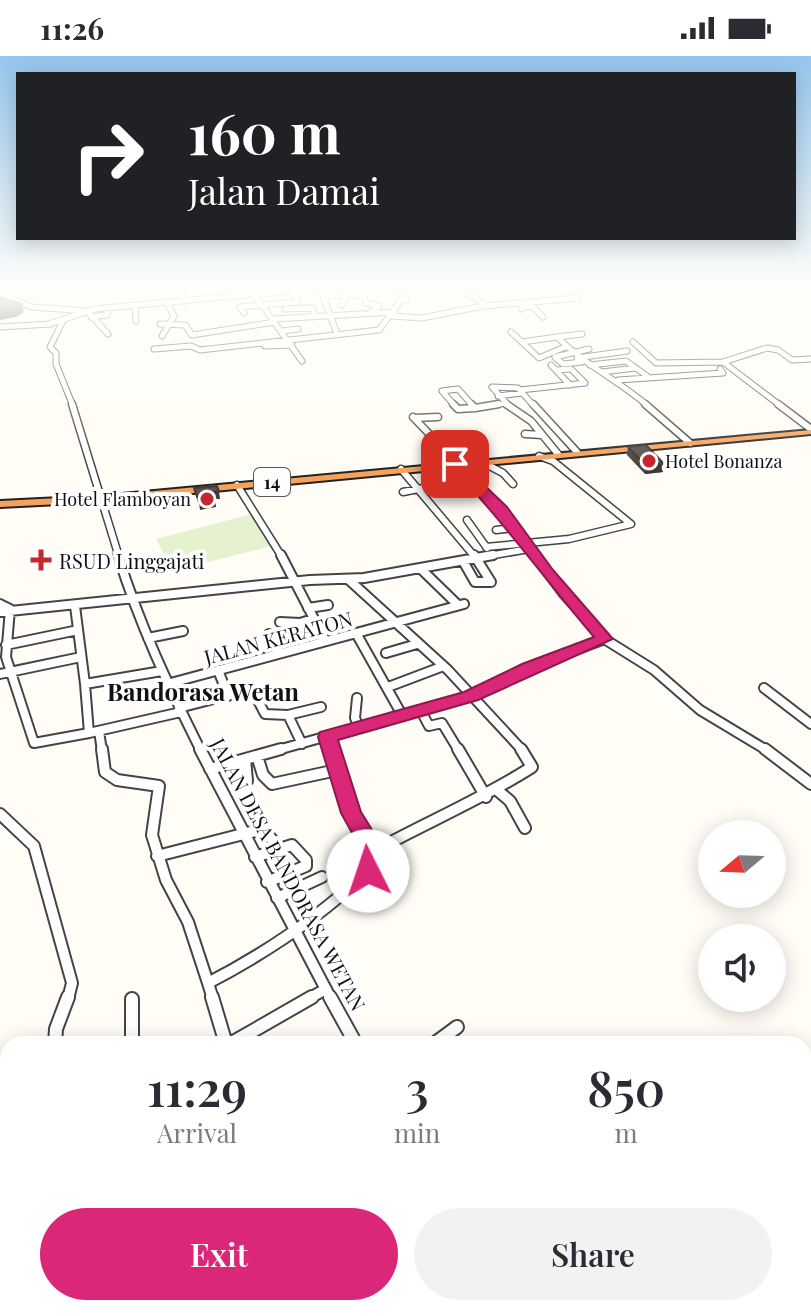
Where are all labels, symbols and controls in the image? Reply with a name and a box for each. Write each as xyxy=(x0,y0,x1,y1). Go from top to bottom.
text: 11:26 xyxy=(40,8,104,48)
text: 160 m xyxy=(188,94,341,169)
icon: right xyxy=(56,104,160,208)
text: Jalan Damai xyxy=(188,166,380,214)
pin xyxy=(421,430,489,498)
icon: arrive xyxy=(433,442,477,486)
place label: Hotel Bonanza xyxy=(665,449,782,473)
marker: Hotel Bonanza xyxy=(640,452,658,470)
road number: 14 xyxy=(254,468,290,496)
place label: Hotel Flamboyan xyxy=(54,487,191,511)
marker: Hotel Flamboyan xyxy=(198,490,216,508)
place label: RSUD Linggajati xyxy=(59,547,204,574)
marker: RSUD Linggajati xyxy=(30,549,52,571)
street label: JALAN KERATON xyxy=(200,604,355,670)
district label: Bandorasa Wetan xyxy=(107,675,299,707)
street label: JALAN DESA BANDORASA WETAN xyxy=(205,732,373,1015)
north arrow xyxy=(698,820,786,908)
map controls xyxy=(698,820,786,1012)
position arrow xyxy=(326,829,410,913)
button: sound xyxy=(698,924,786,1012)
text: 11:29 xyxy=(147,1055,247,1119)
text: 3 xyxy=(406,1055,429,1119)
text: 850 xyxy=(587,1055,665,1119)
text: Arrival xyxy=(157,1115,237,1150)
text: min xyxy=(394,1115,440,1150)
text: m xyxy=(615,1115,638,1150)
button: Exit xyxy=(40,1208,398,1300)
button: Share xyxy=(414,1208,772,1300)

